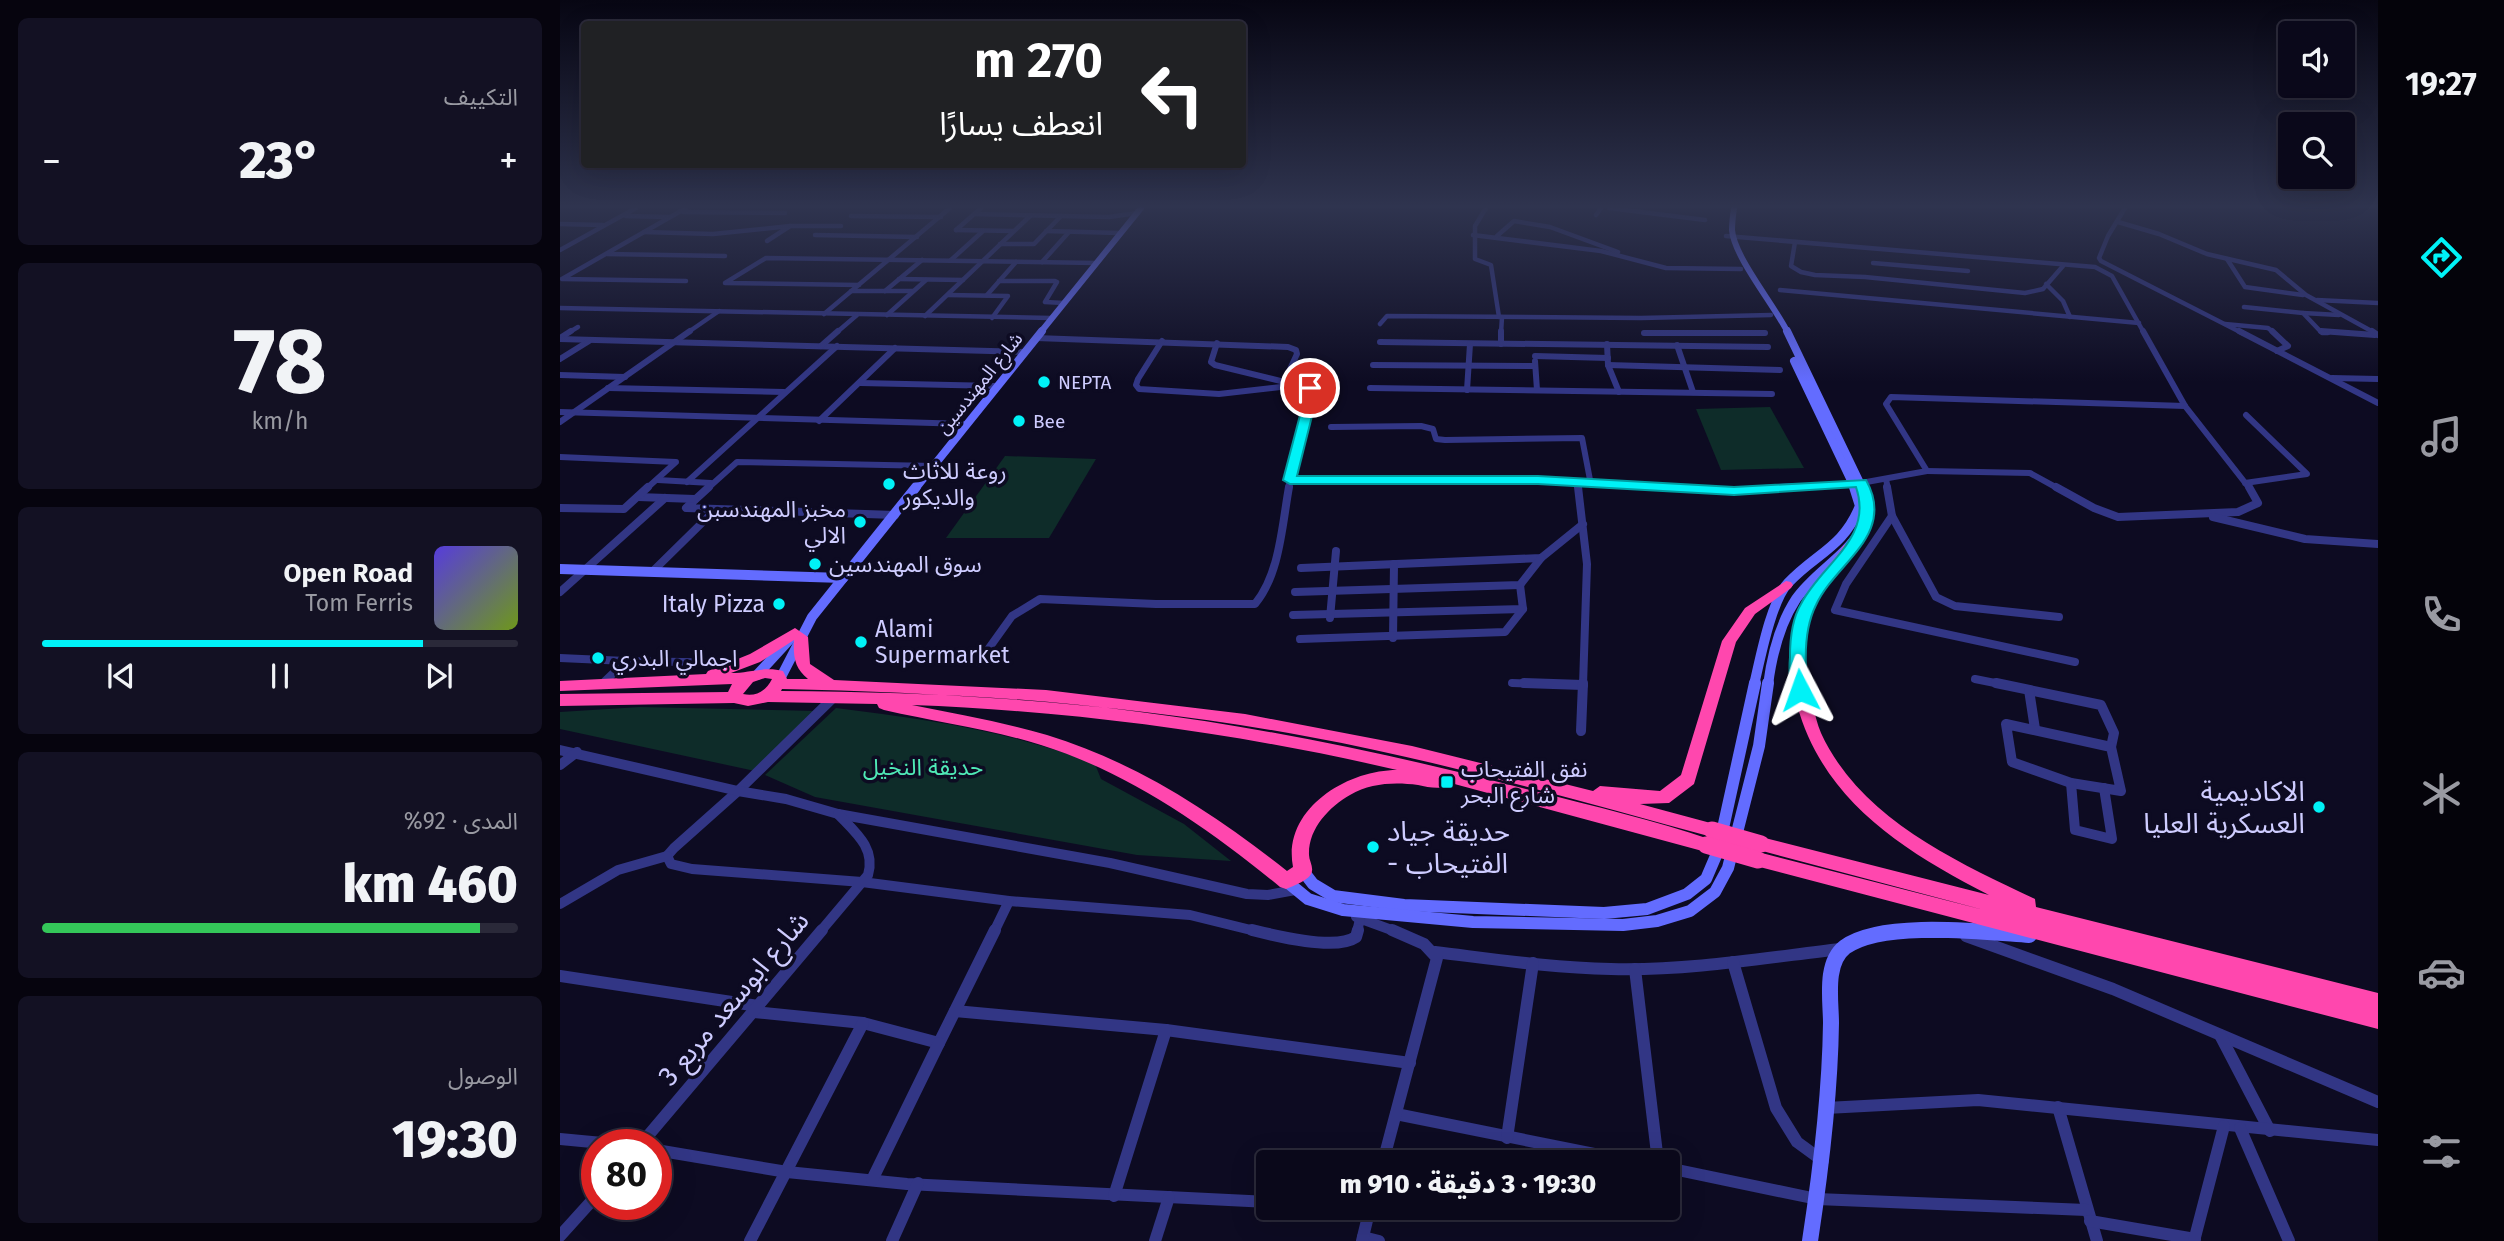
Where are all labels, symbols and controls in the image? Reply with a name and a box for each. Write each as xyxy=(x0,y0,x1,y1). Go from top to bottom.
map controls xyxy=(2278,21,2355,189)
button: sound xyxy=(2278,21,2355,98)
text: 270 m xyxy=(974,31,1103,90)
icon: left xyxy=(1127,49,1218,140)
text: 19:27 xyxy=(2405,65,2477,103)
text: التكييف xyxy=(444,83,518,111)
text: انعطف يسارًا xyxy=(939,105,1103,143)
button: search xyxy=(2278,112,2355,189)
text: 23° xyxy=(239,129,321,192)
text: − xyxy=(42,138,61,184)
text: + xyxy=(499,138,518,184)
icon: directions xyxy=(2417,233,2466,282)
text: 78 xyxy=(233,307,327,416)
street label: شارع المهندسين xyxy=(931,328,1029,440)
pin xyxy=(1280,358,1340,418)
icon: arrive xyxy=(1291,369,1329,407)
place label: NEPTA xyxy=(1058,371,1112,394)
marker: NEPTA xyxy=(1036,374,1052,390)
text: km/h xyxy=(252,407,308,435)
place label: Bee xyxy=(1033,410,1065,433)
icon: music xyxy=(2417,412,2466,461)
marker: Bee xyxy=(1011,413,1027,429)
place label: روعة للاثاث والديكور xyxy=(902,457,1007,511)
marker: روعة للاثاث والديكور xyxy=(881,476,897,492)
place label: مخبز المهندسبن الالي xyxy=(697,495,846,552)
marker: مخبز المهندسبن الالي xyxy=(852,514,868,530)
place label: سوق المهندسين xyxy=(829,550,982,578)
marker: سوق المهندسين xyxy=(807,556,823,572)
text: Open Road xyxy=(284,558,413,589)
text: Tom Ferris xyxy=(305,589,413,617)
place label: Italy Pizza xyxy=(662,590,765,618)
icon: phone xyxy=(2417,590,2466,639)
marker: Italy Pizza xyxy=(771,596,787,612)
place label: Alami Supermarket xyxy=(875,615,1010,669)
marker: Alami Supermarket xyxy=(853,634,869,650)
place label: اجمالي البدري xyxy=(612,644,738,675)
marker: اجمالي البدري xyxy=(590,650,606,666)
position arrow xyxy=(1763,653,1837,727)
icon: previous xyxy=(102,657,140,695)
icon: pause xyxy=(261,657,299,695)
icon: next xyxy=(420,657,458,695)
park label: حديقة النخيل xyxy=(863,753,983,781)
place label: نفق الفتيحاب شارع البحر xyxy=(1460,755,1587,812)
icon: climate xyxy=(2417,769,2466,818)
marker: نفق الفتيحاب شارع البحر xyxy=(1439,774,1455,790)
place label: الاكاديمية العسكرية العليا xyxy=(2143,775,2305,840)
marker: الاكاديمية العسكرية العليا xyxy=(2311,799,2327,815)
text: المدى · 92% xyxy=(404,807,518,835)
place label: حديقة جياد - الفتيحاب xyxy=(1387,815,1510,880)
marker: حديقة جياد - الفتيحاب xyxy=(1365,839,1381,855)
text: 460 km xyxy=(342,853,518,916)
street label: شارع ابوسعد مربع 3 xyxy=(651,905,819,1095)
icon: car xyxy=(2417,948,2466,997)
text: الوصول xyxy=(448,1062,518,1090)
text: 19:30 xyxy=(392,1108,518,1171)
icon: filters xyxy=(2417,1127,2466,1176)
speed limit sign: 80 xyxy=(581,1129,672,1220)
text: 19:30 · 3 دقيقة · 910 m xyxy=(1340,1169,1596,1200)

